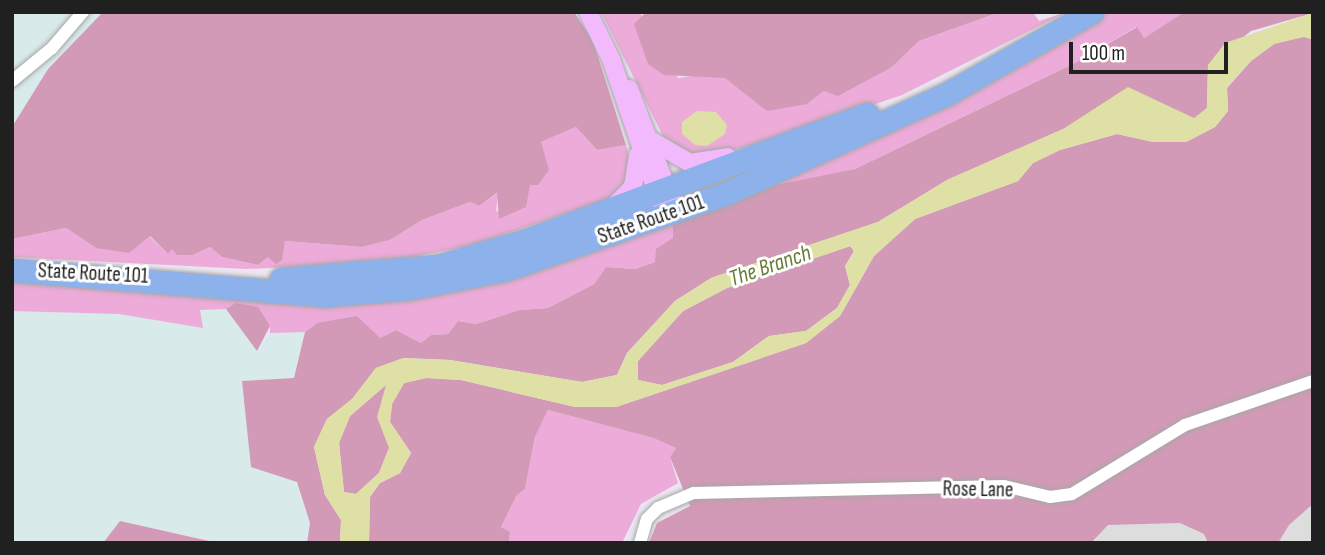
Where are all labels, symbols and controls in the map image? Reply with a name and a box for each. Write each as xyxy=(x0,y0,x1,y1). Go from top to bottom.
scale bar xyxy=(1073,28,1232,72)
text: 100 m xyxy=(1082,41,1125,66)
street label: State Route 101 xyxy=(595,190,707,250)
water label: The Branch xyxy=(725,239,815,293)
street label: State Route 101 xyxy=(37,259,149,289)
street label: Rose Lane xyxy=(942,477,1014,503)

